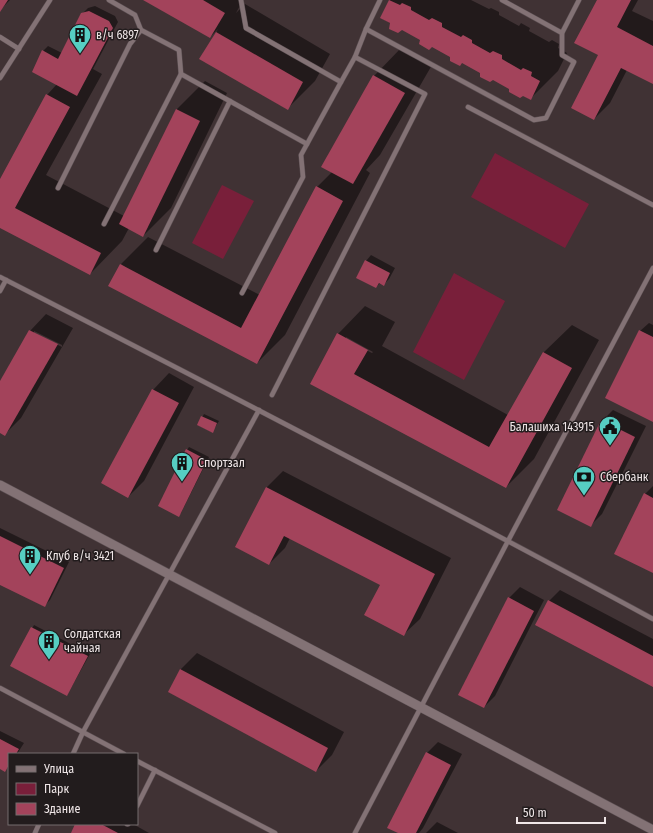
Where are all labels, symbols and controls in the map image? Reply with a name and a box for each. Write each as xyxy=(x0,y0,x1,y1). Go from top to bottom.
building icon: в/ч 6897 xyxy=(67,22,93,55)
place label: в/ч 6897 xyxy=(96,28,139,42)
public building icon: Балашиха 143915 xyxy=(597,414,623,447)
place label: Балашиха 143915 xyxy=(510,420,594,434)
building icon: Спортзал xyxy=(169,450,195,483)
place label: Спортзал xyxy=(198,456,245,470)
bank icon: Сбербанк xyxy=(571,464,597,497)
place label: Сбербанк xyxy=(600,470,649,484)
building icon: Клуб в/ч 3421 xyxy=(17,543,43,576)
place label: Клуб в/ч 3421 xyxy=(46,549,114,563)
place label: Солдатская чайная xyxy=(64,627,121,655)
building icon: Солдатская чайная xyxy=(36,628,62,661)
legend xyxy=(8,753,138,825)
text: Улица xyxy=(43,762,74,776)
text: Парк xyxy=(44,782,70,796)
scale bar xyxy=(517,799,605,825)
text: Здание xyxy=(44,802,80,816)
text: 50 m xyxy=(523,806,547,820)

